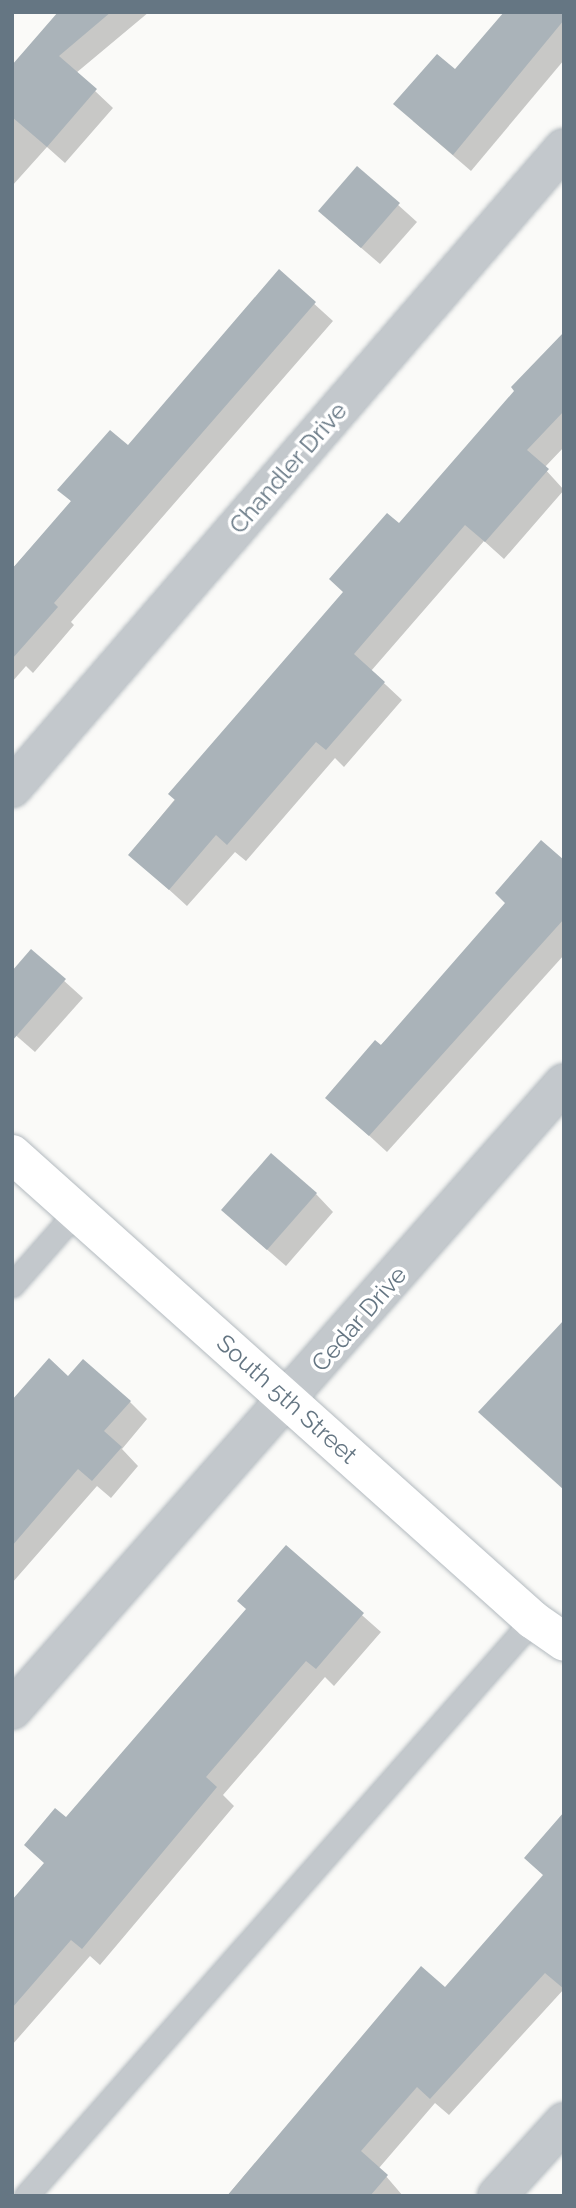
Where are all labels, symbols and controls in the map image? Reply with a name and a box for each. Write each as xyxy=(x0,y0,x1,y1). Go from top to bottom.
street label: Chandler Drive xyxy=(223,396,353,540)
street label: Cedar Drive xyxy=(305,1260,413,1378)
street label: South 5th Street xyxy=(211,1328,363,1470)

